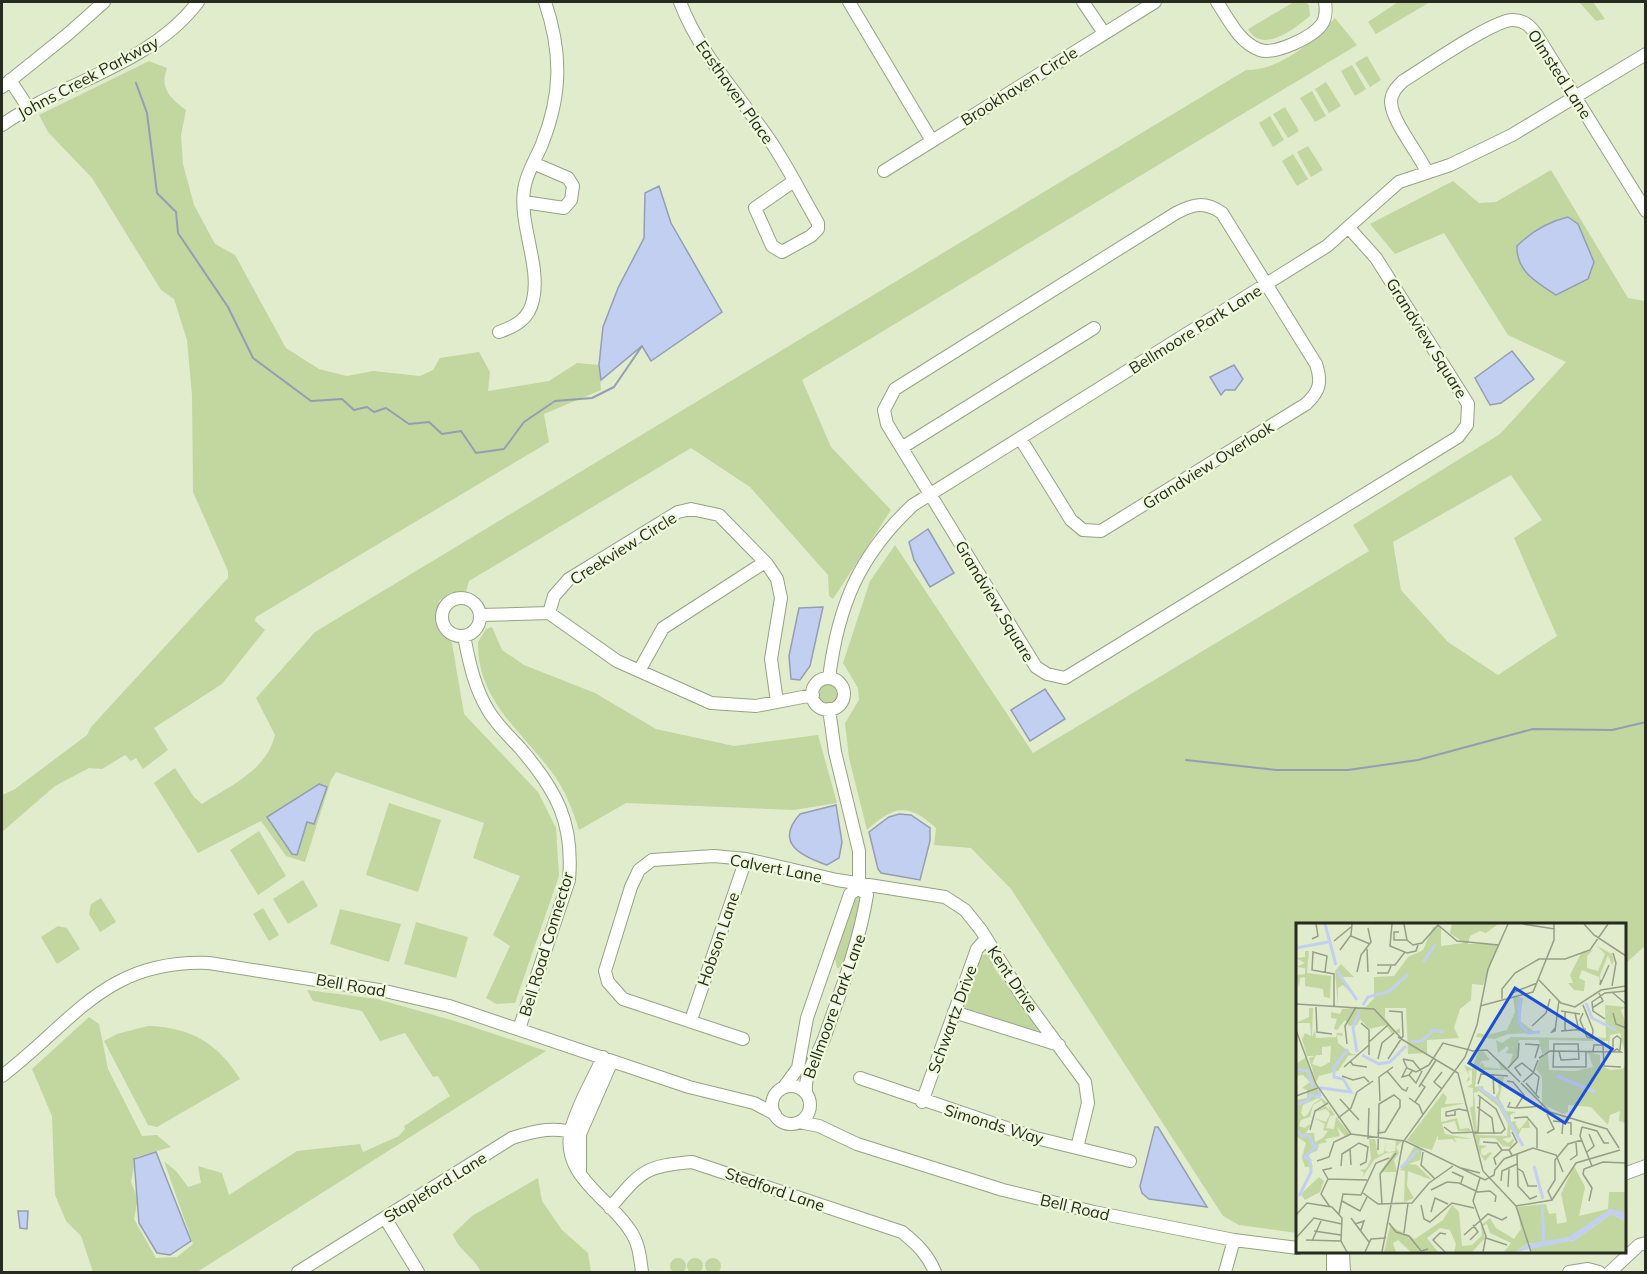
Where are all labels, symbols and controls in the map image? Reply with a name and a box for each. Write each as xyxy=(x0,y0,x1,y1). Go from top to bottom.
street label: Olmsted Lane xyxy=(1524,26,1596,122)
street label: Johns Creek Parkway xyxy=(14,31,162,123)
street label: Easthaven Place xyxy=(692,36,778,148)
street label: Brookhaven Circle xyxy=(957,42,1081,130)
street label: Grandview Square xyxy=(1382,274,1472,402)
street label: Bellmoore Park Lane xyxy=(1125,280,1265,378)
street label: Grandview Overlook xyxy=(1139,416,1278,513)
street label: Creekview Circle xyxy=(566,507,680,589)
street label: Grandview Square xyxy=(951,537,1039,665)
street label: Calvert Lane xyxy=(728,849,824,887)
street label: Bell Road Connector xyxy=(514,869,578,1019)
street label: Hobson Lane xyxy=(693,889,743,989)
inset map xyxy=(1296,923,1626,1253)
street label: Bellmoore Park Lane xyxy=(799,931,869,1081)
street label: Kent Drive xyxy=(983,942,1043,1016)
street label: Schwartz Drive xyxy=(923,962,981,1076)
street label: Bell Road xyxy=(314,969,388,1001)
street label: Simonds Way xyxy=(942,1099,1047,1149)
street label: Stapleford Lane xyxy=(380,1147,490,1227)
street label: Stedford Lane xyxy=(723,1163,827,1215)
street label: Bell Road xyxy=(1038,1189,1112,1225)

